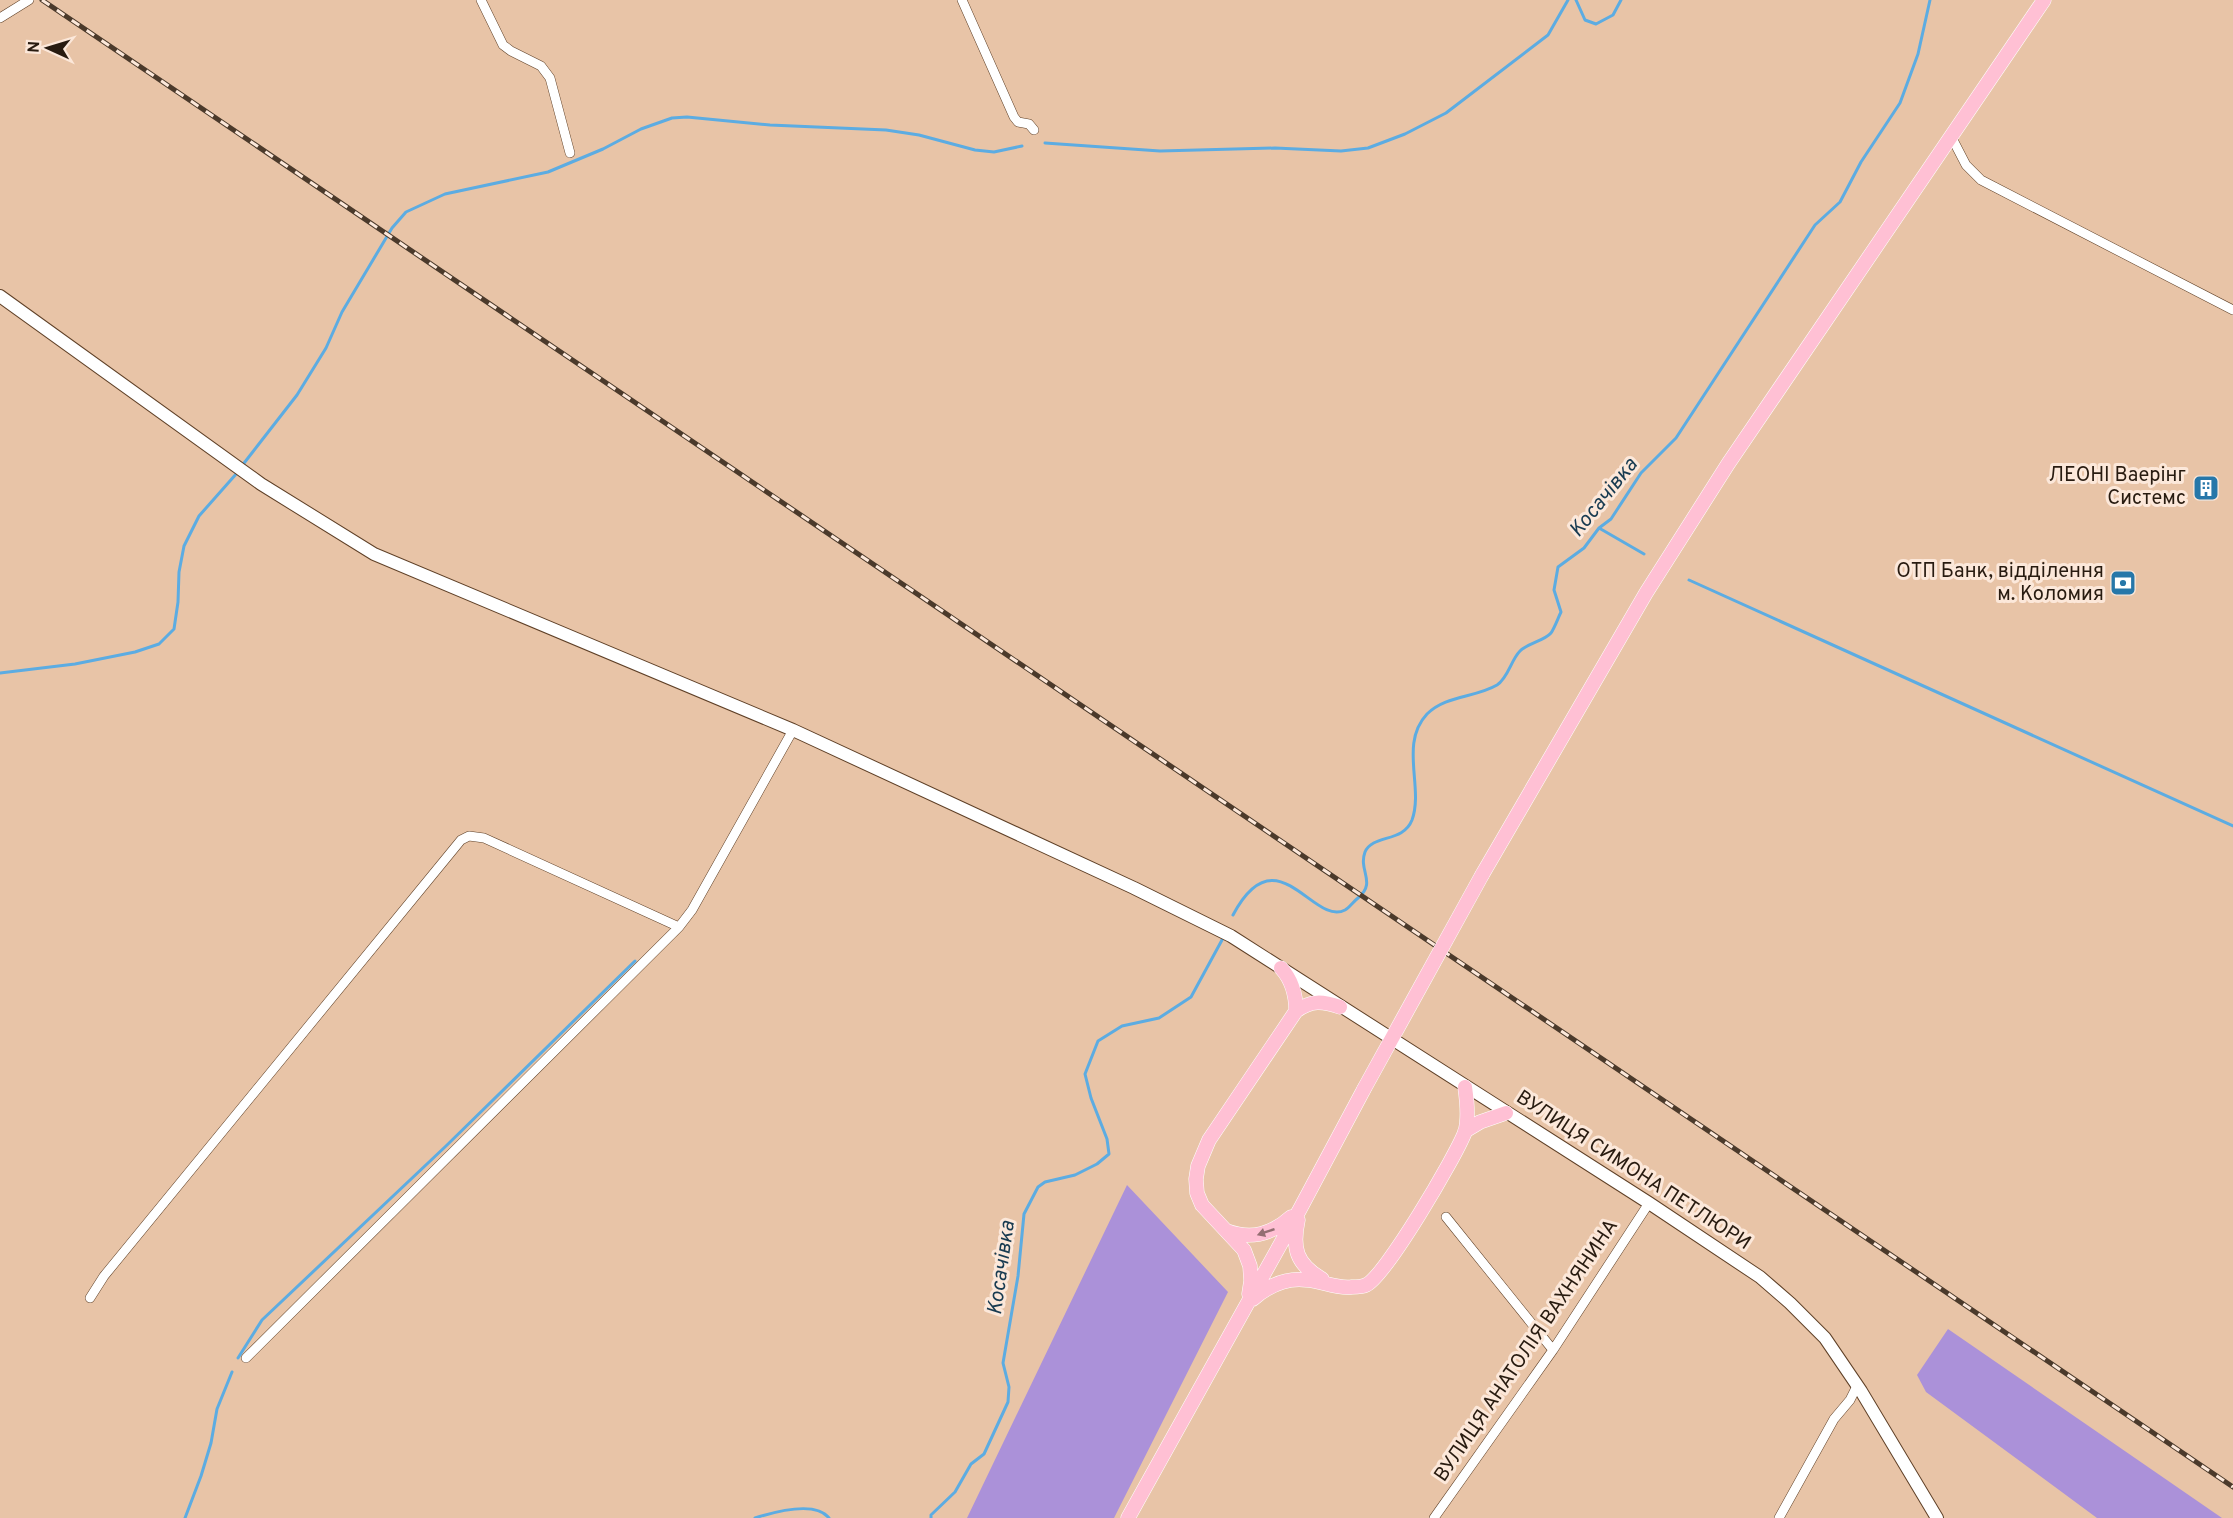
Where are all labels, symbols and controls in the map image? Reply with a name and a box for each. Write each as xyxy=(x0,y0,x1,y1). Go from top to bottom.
north arrow xyxy=(18,18,78,78)
text: N xyxy=(25,41,45,54)
water label: Косачівка xyxy=(1564,452,1644,543)
place label: ЛЕОНІ Ваерінг Системс xyxy=(2049,463,2186,512)
building icon: ЛЕОНІ Ваерінг Системс xyxy=(2191,473,2221,503)
place label: ОТП Банк, відділення м. Коломия xyxy=(1896,559,2104,608)
bank icon: ОТП Банк, відділення м. Коломия xyxy=(2108,568,2138,598)
street label: ВУЛИЦЯ СИМОНА ПЕТЛЮРИ xyxy=(1511,1085,1755,1257)
street label: ВУЛИЦЯ АНАТОЛІЯ ВАХНЯНИНА xyxy=(1429,1215,1625,1487)
water label: Косачівка xyxy=(982,1219,1022,1317)
one-way arrow xyxy=(1257,1228,1275,1238)

